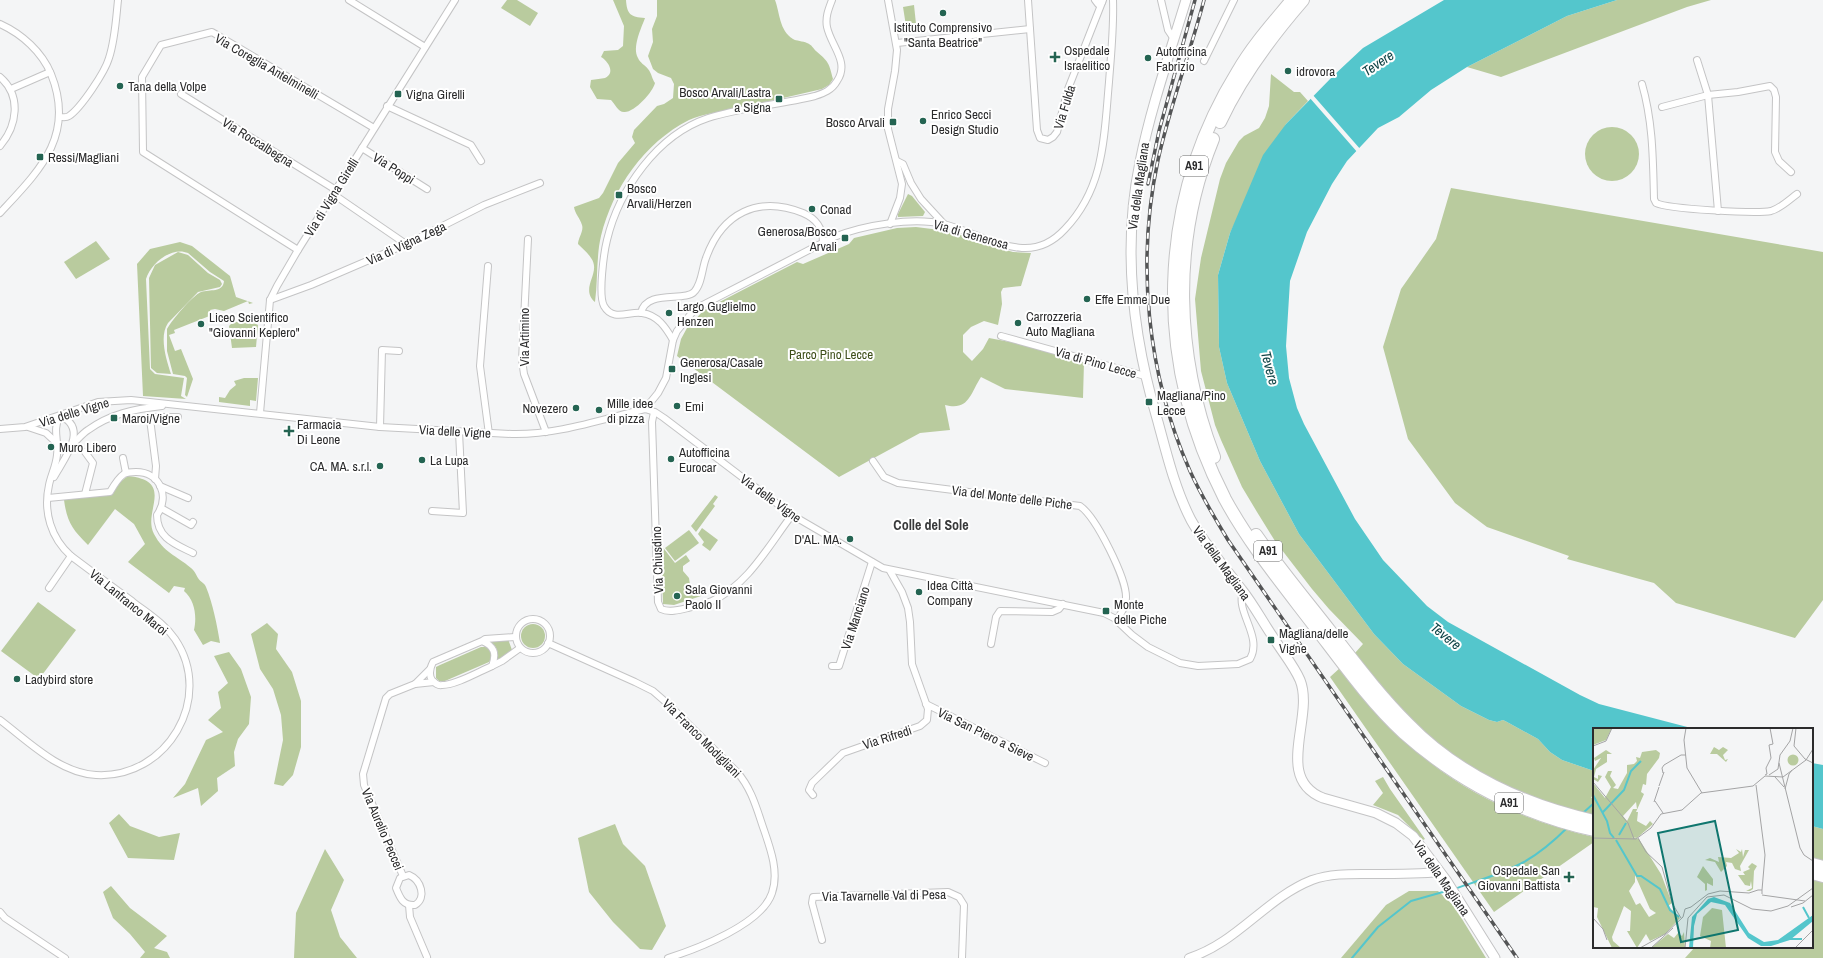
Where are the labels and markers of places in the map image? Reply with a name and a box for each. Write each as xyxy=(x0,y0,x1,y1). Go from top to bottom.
marker: Istituto Comprensivo "Santa Beatrice" xyxy=(938,8,948,18)
place label: Istituto Comprensivo "Santa Beatrice" xyxy=(894,19,992,51)
place label: Ospedale Israelitico xyxy=(1064,42,1110,74)
place label: Autofficina Fabrizio xyxy=(1155,43,1207,75)
marker: Ospedale Israelitico xyxy=(1049,51,1061,63)
marker: Autofficina Fabrizio xyxy=(1143,53,1153,63)
place label: idrovora xyxy=(1296,63,1335,80)
marker: idrovora xyxy=(1283,66,1293,76)
place label: Tana della Volpe xyxy=(128,78,207,95)
marker: Tana della Volpe xyxy=(115,81,125,91)
place label: Bosco Arvali/Lastra a Signa xyxy=(679,84,771,116)
place label: Vigna Girelli xyxy=(406,86,465,103)
marker: Vigna Girelli xyxy=(393,89,403,99)
marker: Bosco Arvali/Lastra a Signa xyxy=(774,94,784,104)
place label: Enrico Secci Design Studio xyxy=(931,106,999,138)
place label: Bosco Arvali xyxy=(826,114,885,131)
marker: Enrico Secci Design Studio xyxy=(918,116,928,126)
marker: Bosco Arvali xyxy=(888,117,898,127)
place label: Ressi/Magliani xyxy=(48,149,119,166)
marker: Ressi/Magliani xyxy=(35,152,45,162)
place label: Bosco Arvali/Herzen xyxy=(626,180,692,212)
marker: Bosco Arvali/Herzen xyxy=(614,190,624,200)
place label: Conad xyxy=(820,201,851,218)
marker: Conad xyxy=(807,204,817,214)
place label: Generosa/Bosco Arvali xyxy=(758,223,837,255)
marker: Generosa/Bosco Arvali xyxy=(840,233,850,243)
place label: Effe Emme Due xyxy=(1095,291,1170,308)
marker: Effe Emme Due xyxy=(1082,294,1092,304)
place label: Largo Guglielmo Henzen xyxy=(677,298,756,330)
marker: Largo Guglielmo Henzen xyxy=(664,308,674,318)
place label: Carrozzeria Auto Magliana xyxy=(1025,308,1095,340)
place label: Liceo Scientifico "Giovanni Keplero" xyxy=(209,309,300,341)
marker: Carrozzeria Auto Magliana xyxy=(1013,318,1023,328)
marker: Liceo Scientifico "Giovanni Keplero" xyxy=(196,319,206,329)
place label: Generosa/Casale Inglesi xyxy=(680,354,763,386)
marker: Generosa/Casale Inglesi xyxy=(667,364,677,374)
place label: Magliana/Pino Lecce xyxy=(1157,387,1226,419)
place label: Mille idee di pizza xyxy=(607,395,653,427)
marker: Magliana/Pino Lecce xyxy=(1144,397,1154,407)
place label: Emi xyxy=(685,398,704,415)
place label: Novezero xyxy=(522,400,568,417)
marker: Emi xyxy=(672,401,682,411)
marker: Novezero xyxy=(571,403,581,413)
marker: Mille idee di pizza xyxy=(594,405,604,415)
place label: Maroi/Vigne xyxy=(122,410,180,427)
marker: Maroi/Vigne xyxy=(109,413,119,423)
place label: Farmacia Di Leone xyxy=(297,416,342,448)
marker: Farmacia Di Leone xyxy=(284,426,294,436)
place label: Muro Libero xyxy=(59,439,117,456)
marker: Muro Libero xyxy=(46,442,56,452)
place label: Autofficina Eurocar xyxy=(678,444,730,476)
place label: La Lupa xyxy=(430,452,469,469)
marker: Autofficina Eurocar xyxy=(666,454,676,464)
marker: La Lupa xyxy=(417,455,427,465)
place label: CA. MA. s.r.l. xyxy=(310,458,372,475)
marker: CA. MA. s.r.l. xyxy=(375,461,385,471)
place label: D'AL. MA. xyxy=(794,531,842,548)
marker: D'AL. MA. xyxy=(845,534,855,544)
place label: Idea Città Company xyxy=(927,577,973,609)
place label: Sala Giovanni Paolo II xyxy=(685,581,753,613)
marker: Idea Città Company xyxy=(914,587,924,597)
marker: Sala Giovanni Paolo II xyxy=(672,591,682,601)
place label: Monte delle Piche xyxy=(1114,596,1167,628)
marker: Monte delle Piche xyxy=(1101,606,1111,616)
place label: Magliana/delle Vigne xyxy=(1279,625,1348,657)
marker: Magliana/delle Vigne xyxy=(1266,635,1276,645)
place label: Ladybird store xyxy=(25,671,93,688)
marker: Ladybird store xyxy=(12,674,22,684)
place label: Ospedale San Giovanni Battista xyxy=(1478,862,1560,894)
marker: Ospedale San Giovanni Battista xyxy=(1563,871,1575,883)

